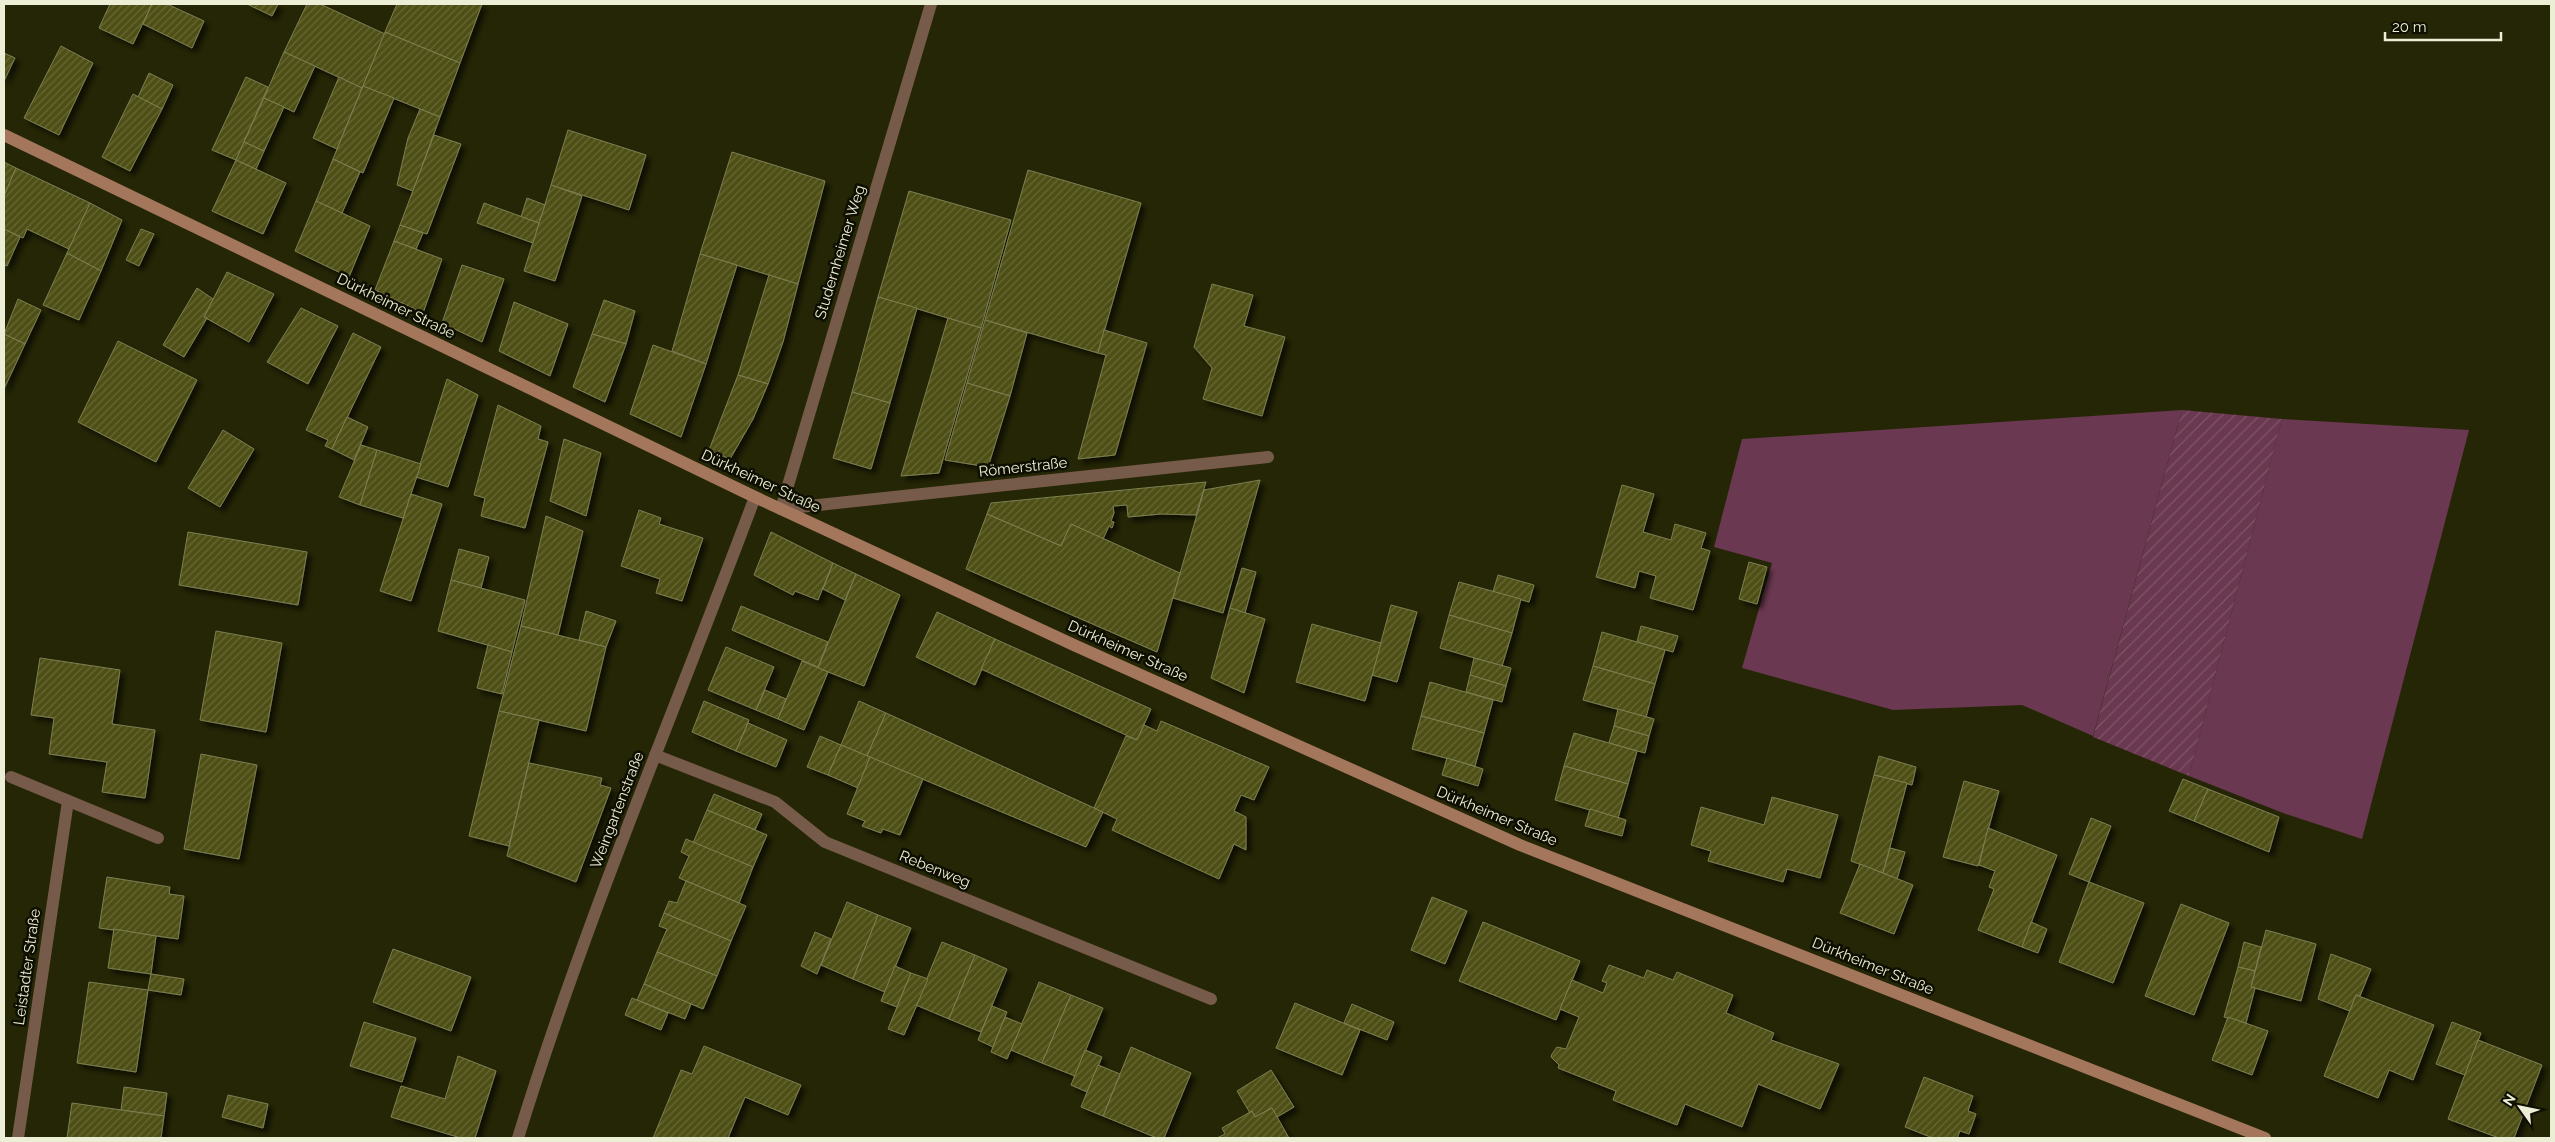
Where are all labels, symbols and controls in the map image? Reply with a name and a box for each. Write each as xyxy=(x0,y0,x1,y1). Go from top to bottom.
scale bar xyxy=(2385,10,2501,42)
text: 20 m xyxy=(2392,18,2427,36)
street label: Studernheimer Weg xyxy=(811,183,869,321)
street label: Dürkheimer Straße xyxy=(334,270,458,343)
street label: Dürkheimer Straße xyxy=(699,445,824,517)
street label: Römerstraße xyxy=(978,453,1068,481)
street label: Dürkheimer Straße xyxy=(1065,616,1191,686)
street label: Weingartenstraße xyxy=(586,749,648,871)
street label: Dürkheimer Straße xyxy=(1434,782,1560,850)
street label: Rebenweg xyxy=(897,847,973,891)
street label: Leistadter Straße xyxy=(10,907,44,1026)
street label: Dürkheimer Straße xyxy=(1810,933,1937,999)
north arrow xyxy=(2495,1082,2545,1132)
text: N xyxy=(2499,1091,2519,1109)

